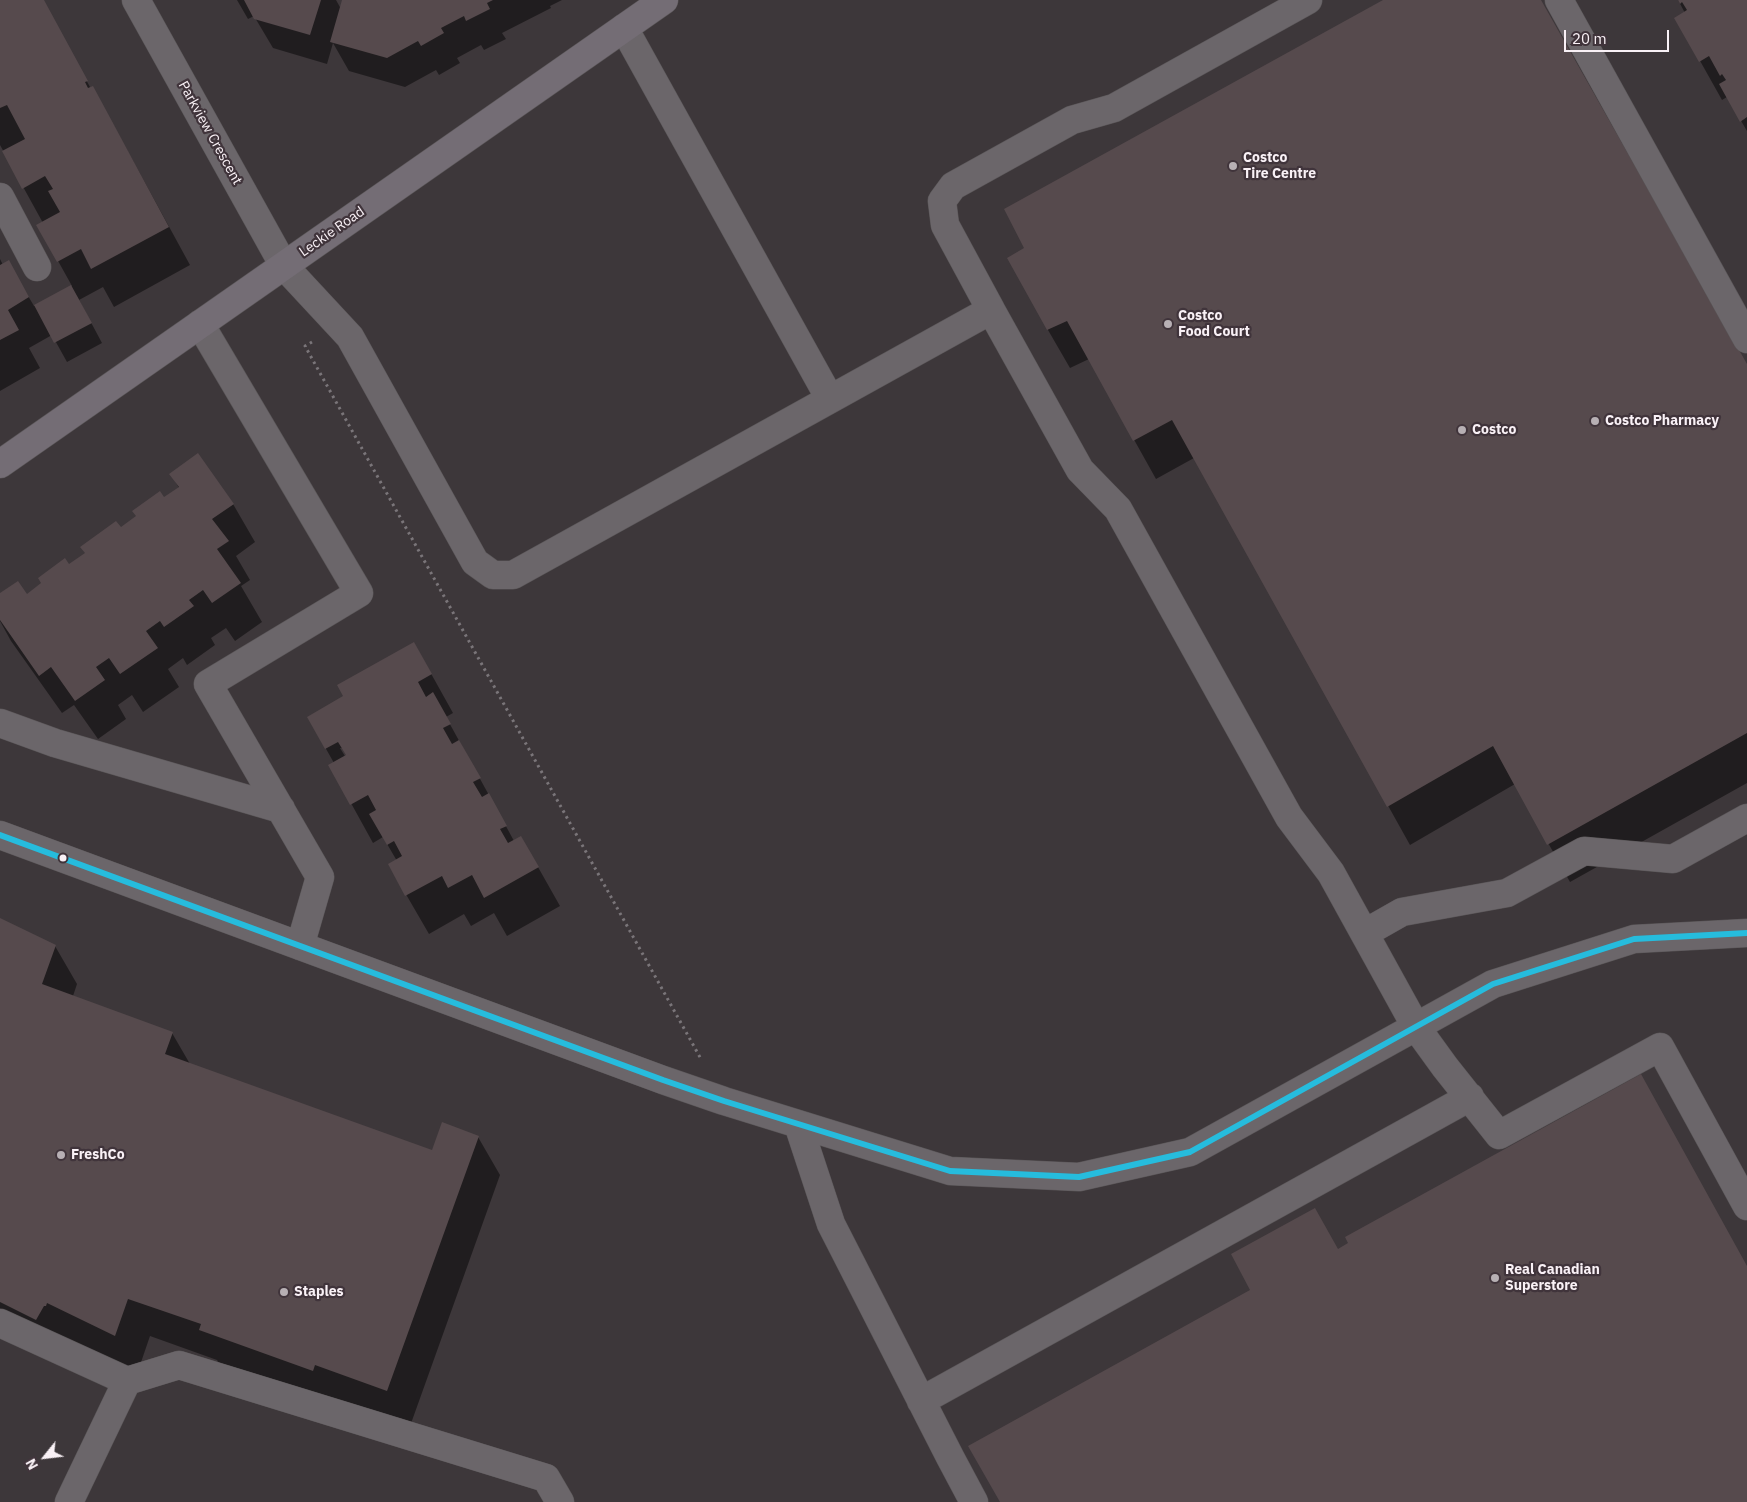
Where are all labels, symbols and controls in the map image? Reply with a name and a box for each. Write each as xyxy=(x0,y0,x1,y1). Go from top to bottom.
scale bar xyxy=(1567,20,1672,52)
text: 20 m xyxy=(1572,29,1607,48)
street label: Parkview Crescent xyxy=(175,78,245,188)
place label: Costco Tire Centre xyxy=(1243,150,1316,182)
marker: Costco Tire Centre xyxy=(1227,160,1239,172)
street label: Leckie Road xyxy=(296,203,368,261)
place label: Costco Food Court xyxy=(1178,308,1250,341)
marker: Costco Food Court xyxy=(1162,318,1174,330)
place label: Costco Pharmacy xyxy=(1605,413,1719,429)
marker: Costco Pharmacy xyxy=(1589,415,1601,427)
place label: Costco xyxy=(1472,422,1516,438)
marker: Costco xyxy=(1456,424,1468,436)
unlabelled marker xyxy=(58,853,68,863)
place label: FreshCo xyxy=(71,1147,125,1163)
marker: FreshCo xyxy=(55,1149,67,1161)
place label: Real Canadian Superstore xyxy=(1505,1262,1600,1294)
marker: Real Canadian Superstore xyxy=(1489,1272,1501,1284)
place label: Staples xyxy=(294,1284,344,1300)
marker: Staples xyxy=(278,1286,290,1298)
north arrow xyxy=(20,1432,70,1482)
text: N xyxy=(22,1455,42,1473)

